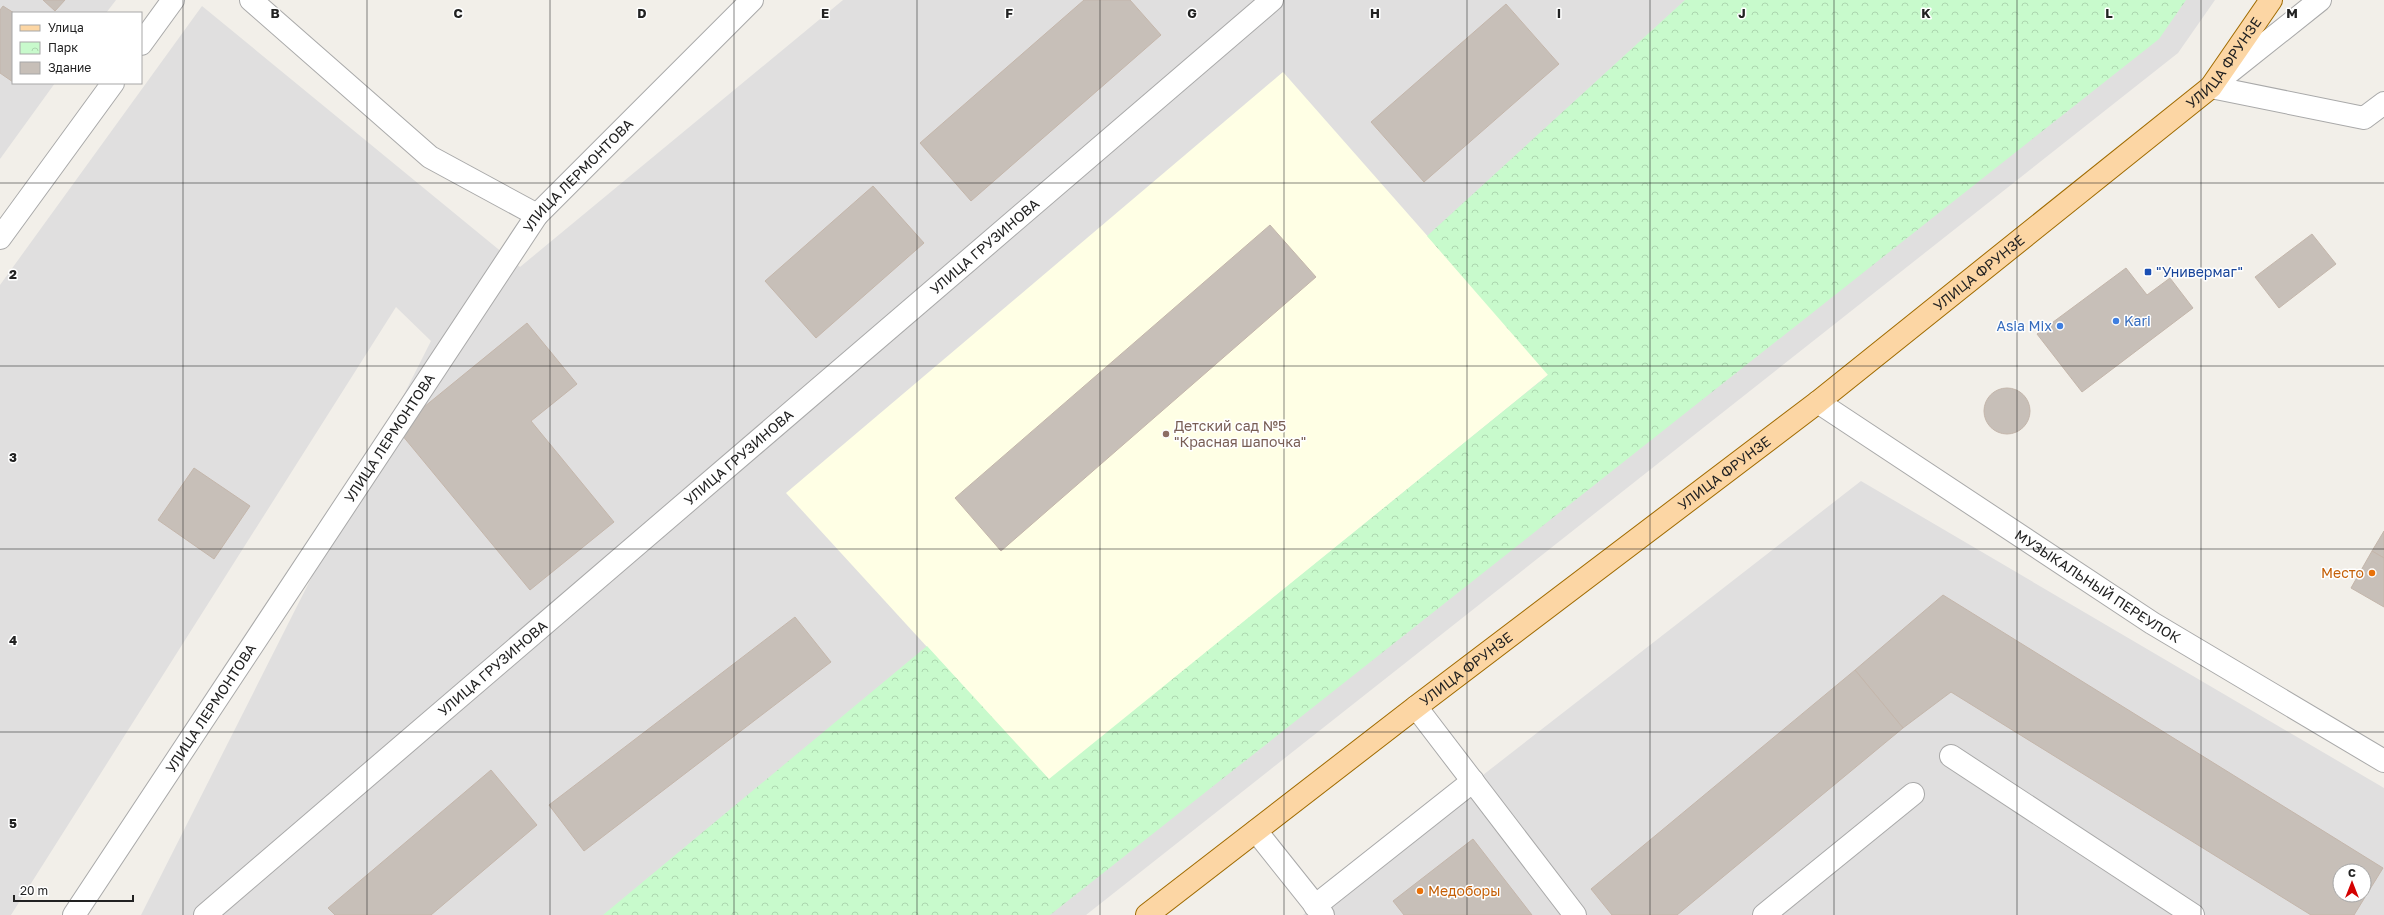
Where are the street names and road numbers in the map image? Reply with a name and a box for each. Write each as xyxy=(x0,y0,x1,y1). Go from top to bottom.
street label: УЛИЦА ФРУНЗЕ xyxy=(2183,14,2264,112)
street label: УЛИЦА ЛЕРМОНТОВА xyxy=(519,115,637,235)
street label: УЛИЦА ГРУЗИНОВА xyxy=(926,194,1043,298)
street label: УЛИЦА ФРУНЗЕ xyxy=(1930,231,2028,314)
street label: УЛИЦА ЛЕРМОНТОВА xyxy=(340,369,438,505)
street label: УЛИЦА ГРУЗИНОВА xyxy=(680,405,797,508)
street label: УЛИЦА ФРУНЗЕ xyxy=(1674,432,1774,513)
street label: МУЗЫКАЛЬНЫЙ ПЕРЕУЛОК xyxy=(2012,526,2184,646)
street label: УЛИЦА ГРУЗИНОВА xyxy=(434,616,551,719)
street label: УЛИЦА ФРУНЗЕ xyxy=(1416,628,1516,709)
street label: УЛИЦА ЛЕРМОНТОВА xyxy=(162,640,260,776)

